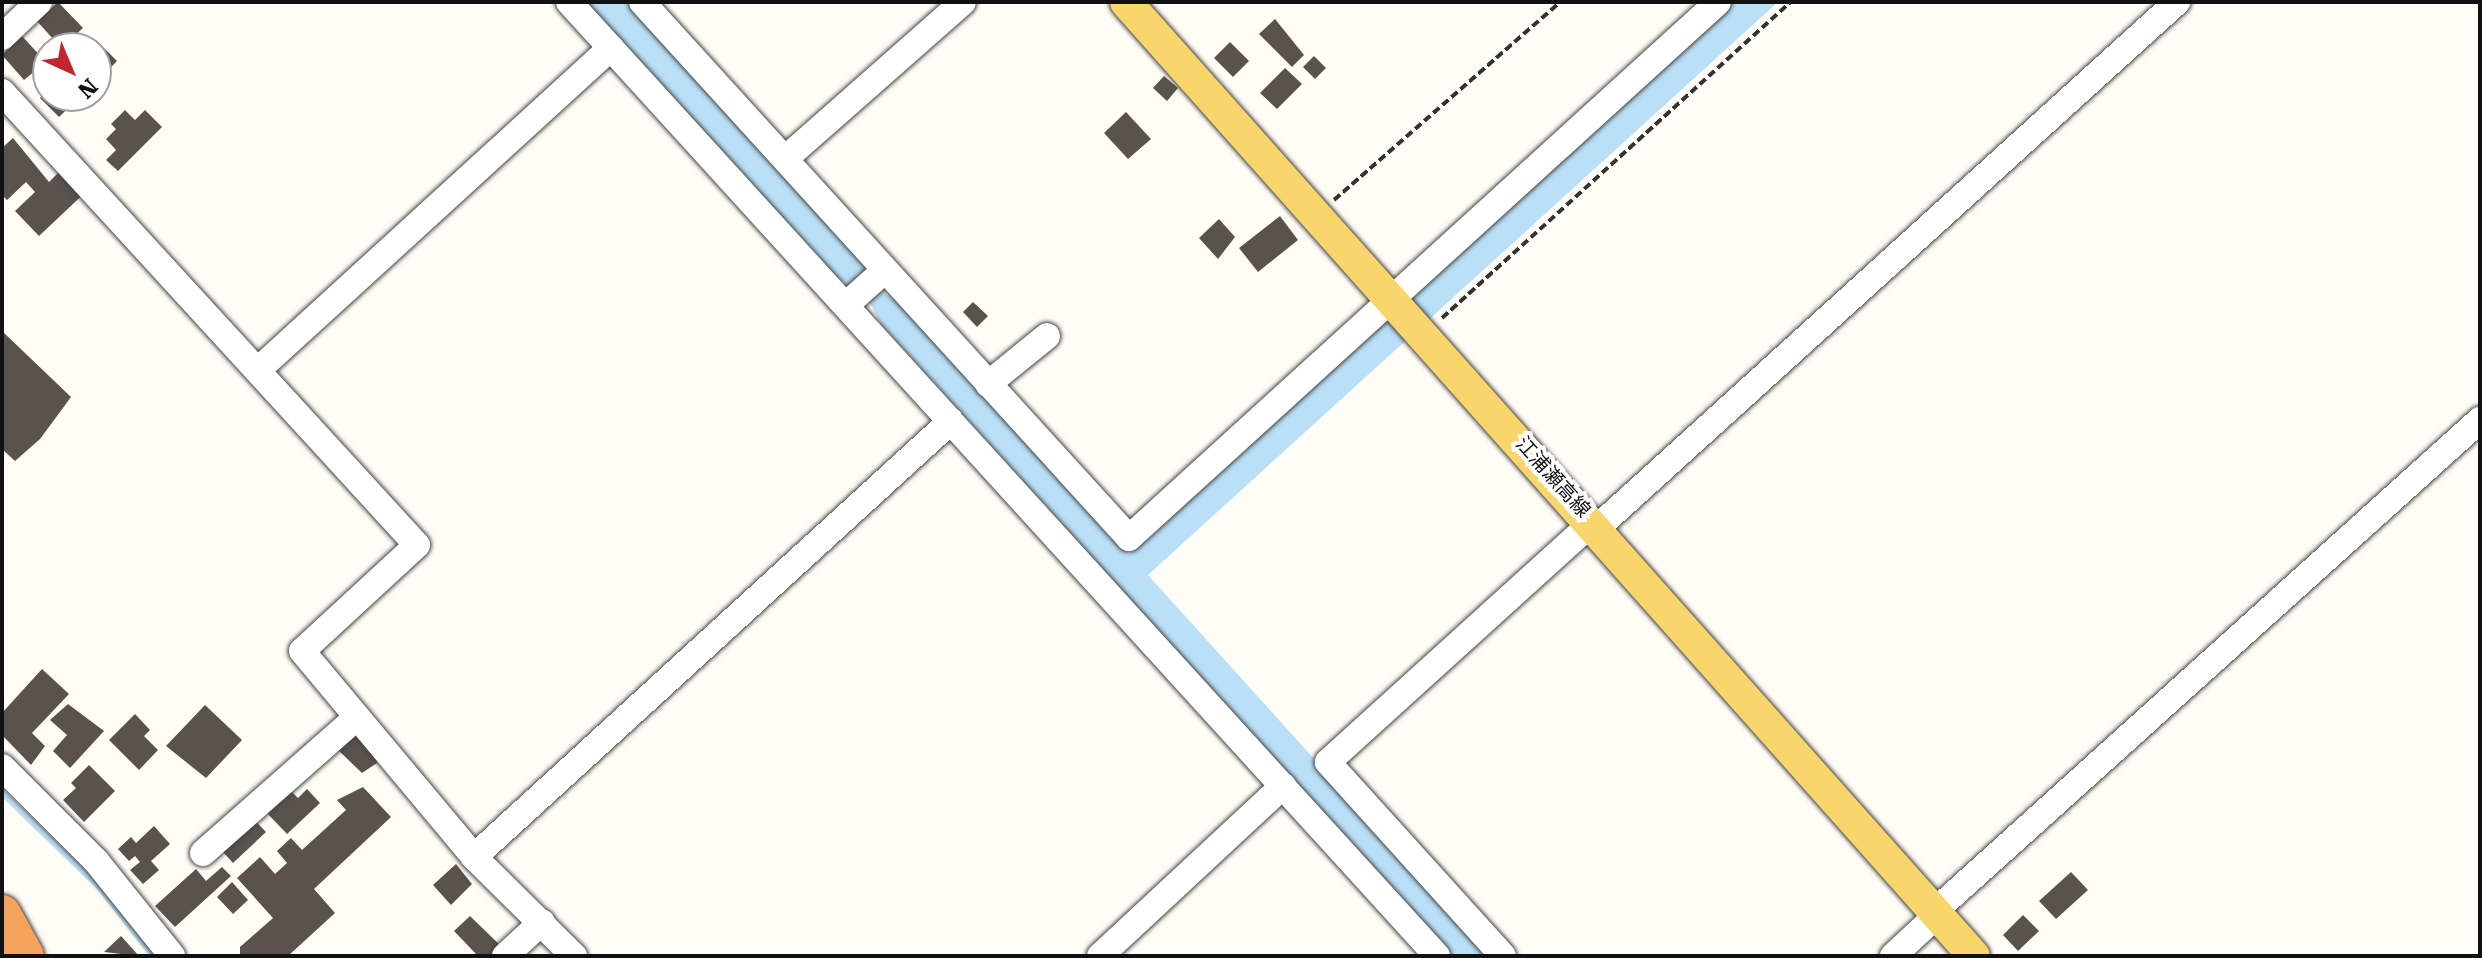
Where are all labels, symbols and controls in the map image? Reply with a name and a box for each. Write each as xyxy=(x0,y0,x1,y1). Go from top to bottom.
north arrow xyxy=(32,32,112,112)
text: N xyxy=(73,73,102,103)
street label: 江浦瀬高線 xyxy=(1511,432,1595,522)

